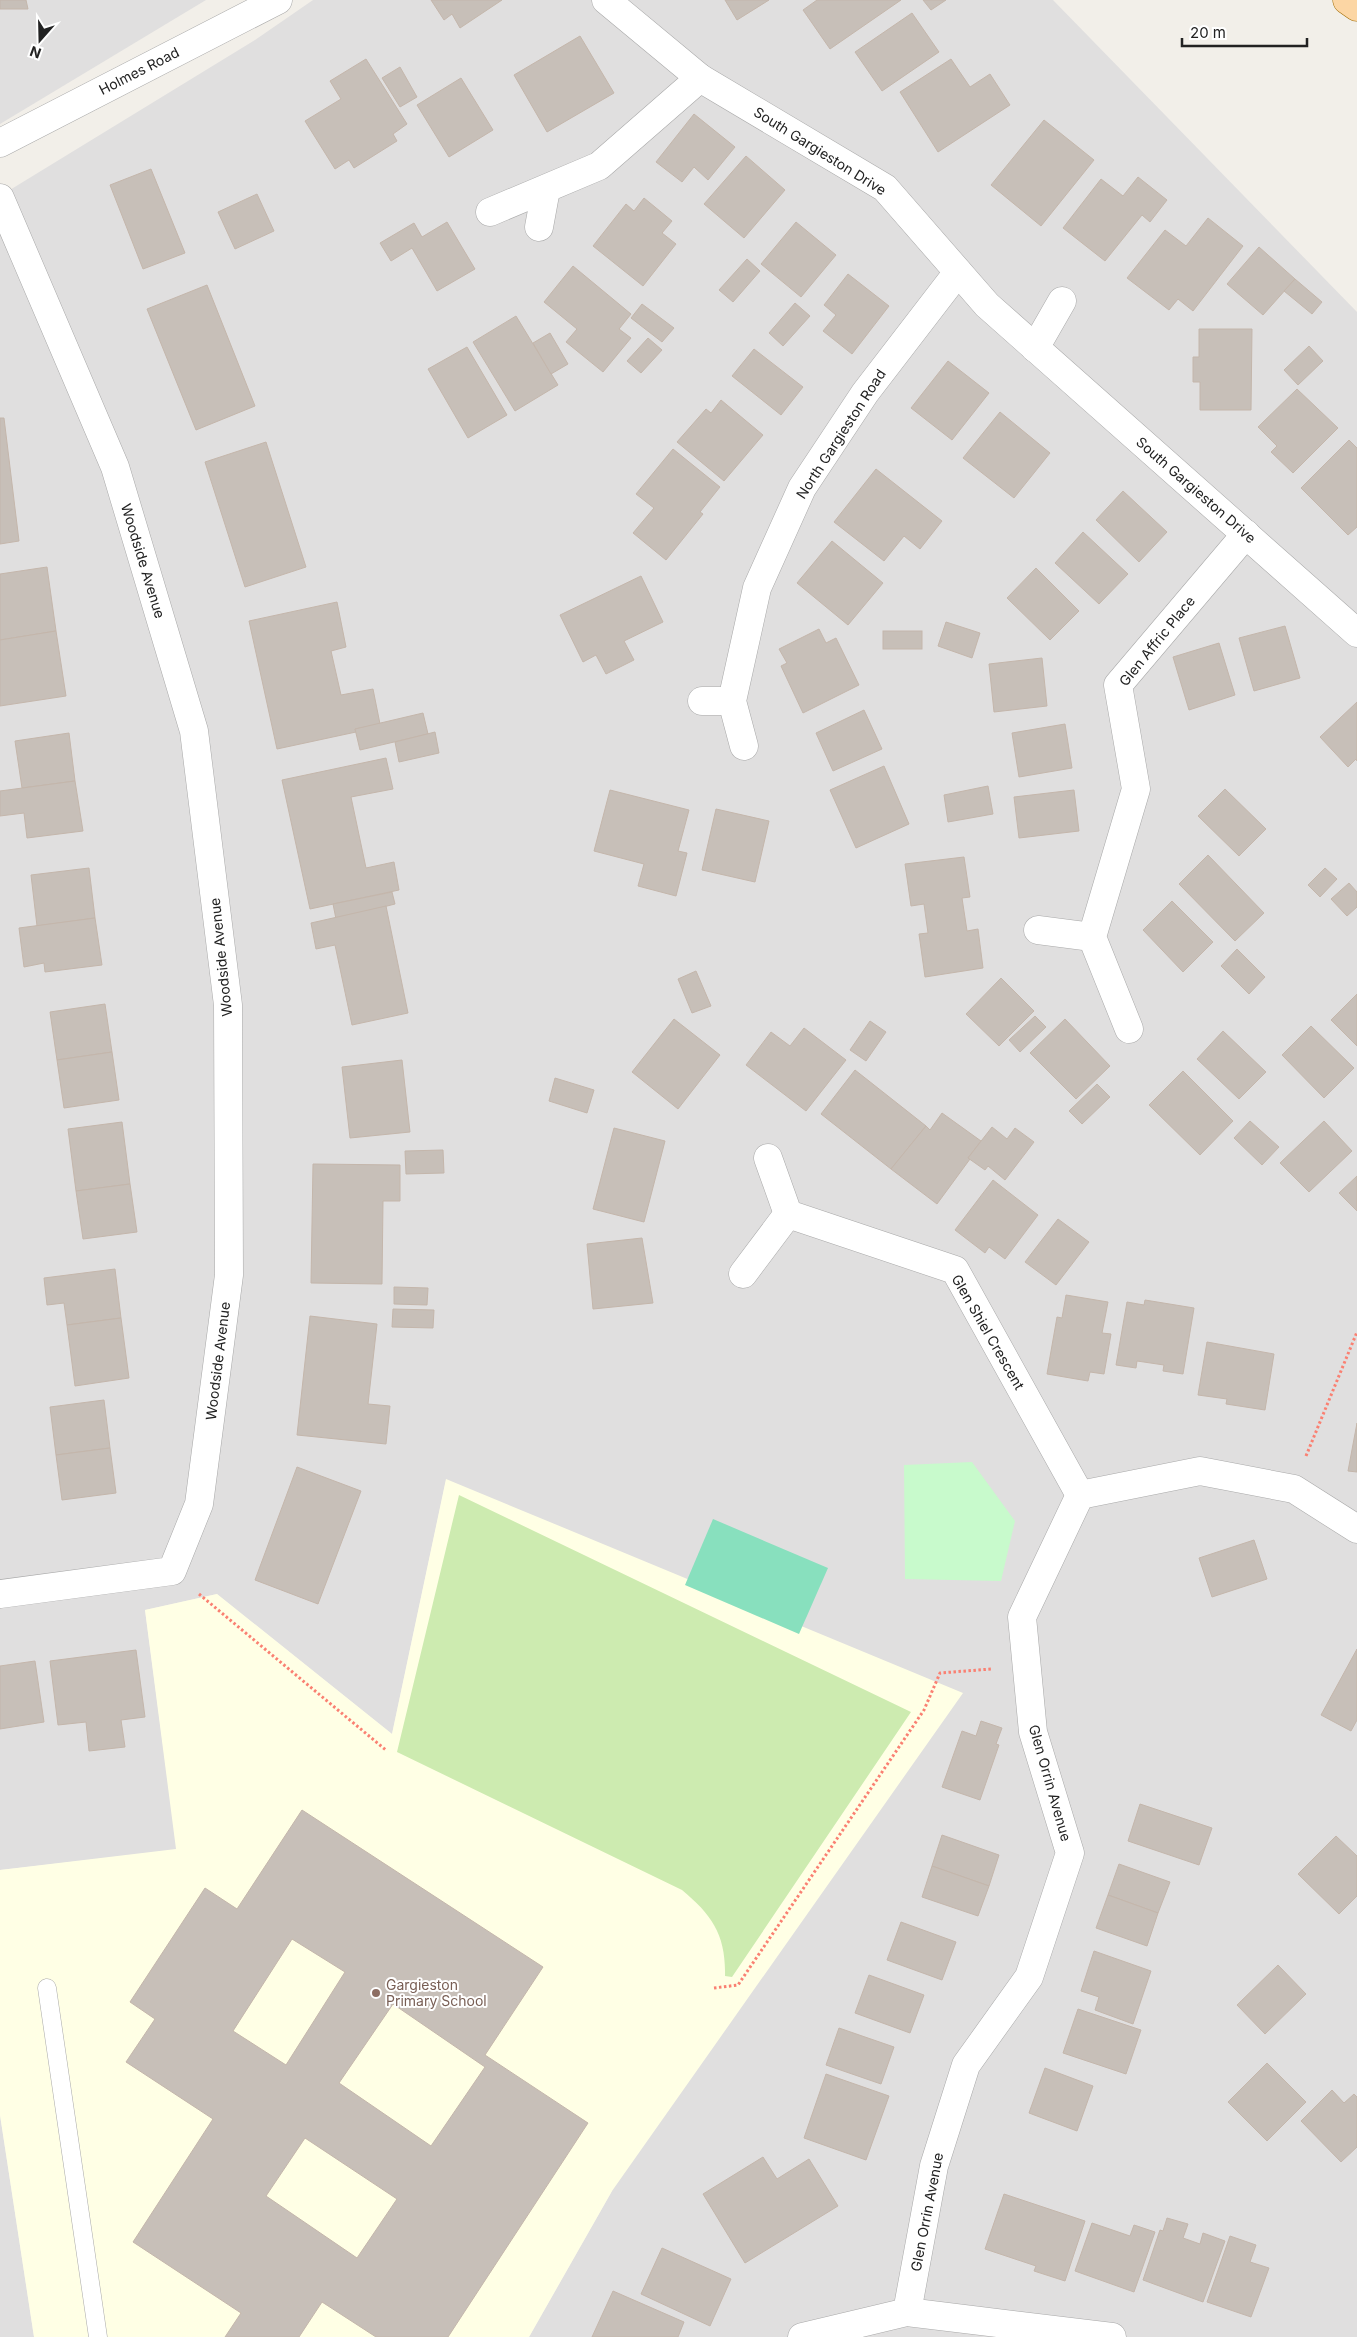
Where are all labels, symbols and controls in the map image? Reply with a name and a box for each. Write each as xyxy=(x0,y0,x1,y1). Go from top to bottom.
north arrow xyxy=(15,15,65,65)
scale bar xyxy=(1182,15,1307,47)
text: 20 m xyxy=(1190,23,1226,42)
text: N xyxy=(27,43,43,62)
street label: Holmes Road xyxy=(96,43,182,98)
street label: South Gargieston Drive xyxy=(751,103,890,198)
street label: North Gargieston Road xyxy=(792,366,889,502)
street label: South Gargieston Drive xyxy=(1133,433,1260,546)
street label: Woodside Avenue xyxy=(118,501,169,620)
street label: Glen Affric Place xyxy=(1115,592,1198,689)
street label: Woodside Avenue xyxy=(206,897,235,1017)
street label: Glen Shiel Crescent xyxy=(949,1271,1029,1393)
street label: Woodside Avenue xyxy=(202,1301,233,1421)
street label: Glen Orrin Avenue xyxy=(1026,1723,1075,1843)
place label: Gargieston Primary School xyxy=(386,1976,487,2009)
marker: Gargieston Primary School xyxy=(370,1987,382,1999)
street label: Glen Orrin Avenue xyxy=(907,2151,946,2273)

